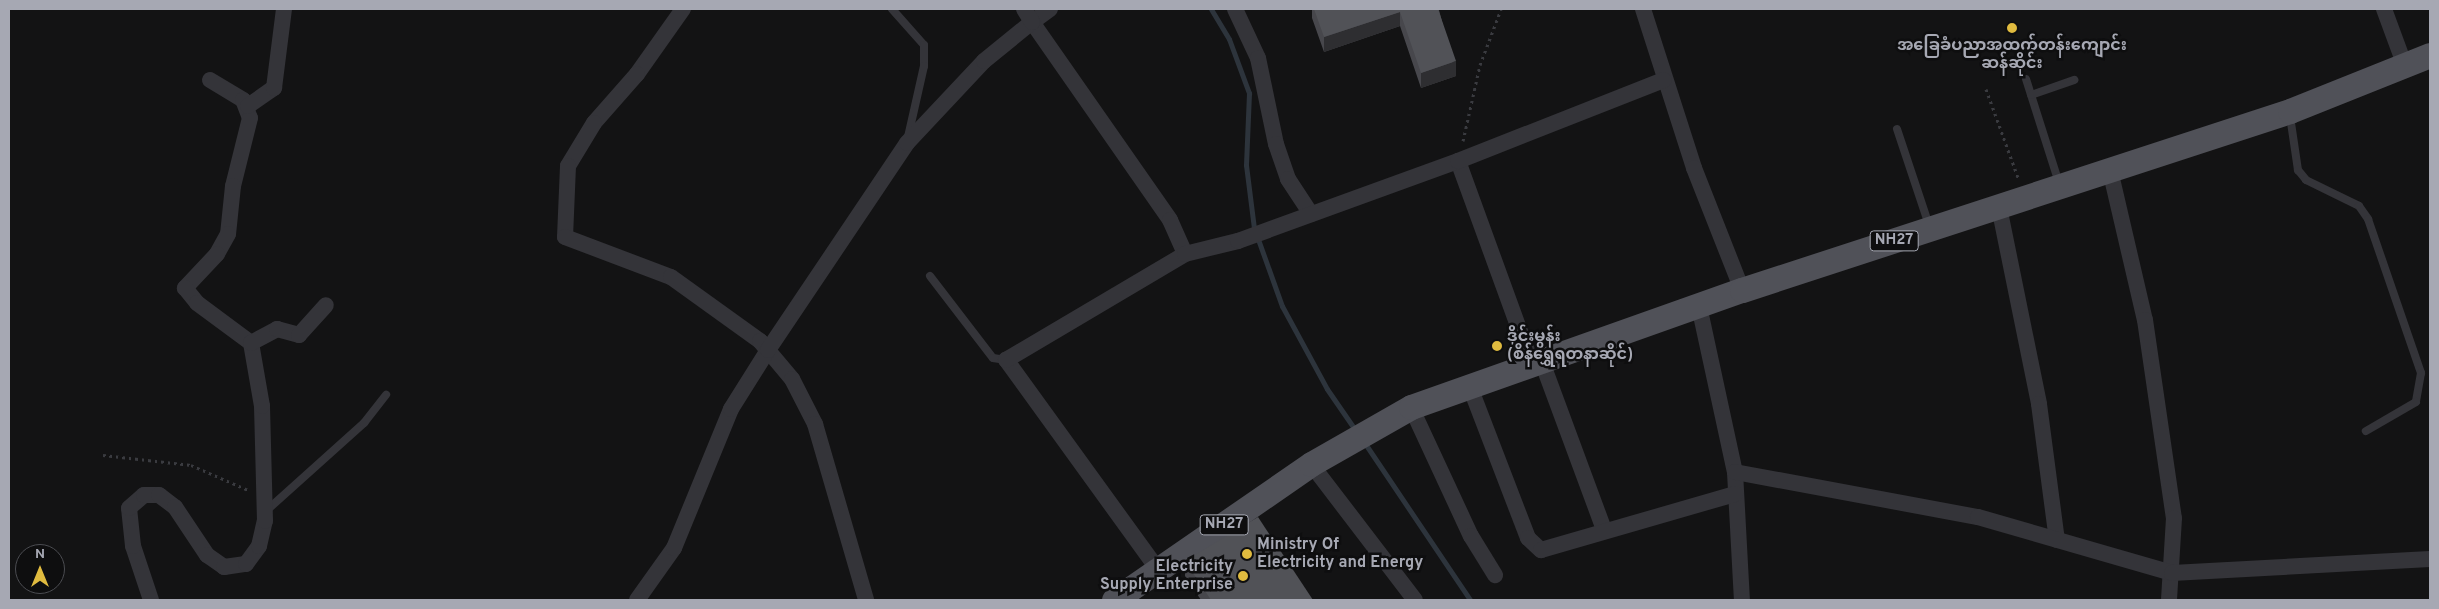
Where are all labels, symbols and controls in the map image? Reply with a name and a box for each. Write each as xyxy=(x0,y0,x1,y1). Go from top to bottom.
marker: အခြေခံပညာအထက်တန်းကျောင်း ဆန်ဆိုင်း xyxy=(2006,22,2018,34)
place label: အခြေခံပညာအထက်တန်းကျောင်း ဆန်ဆိုင်း xyxy=(1897,36,2127,74)
road number: NH27 xyxy=(1869,228,1919,254)
place label: ဒိုင်းမွန်း (စိန်ရွှေရတနာဆိုင်) xyxy=(1507,327,1633,365)
marker: ဒိုင်းမွန်း (စိန်ရွှေရတနာဆိုင်) xyxy=(1491,340,1503,352)
road number: NH27 xyxy=(1199,512,1249,538)
place label: Ministry Of Electricity and Energy xyxy=(1257,535,1423,573)
north arrow xyxy=(15,544,65,594)
text: N xyxy=(35,546,45,563)
marker: Ministry Of Electricity and Energy xyxy=(1241,548,1253,560)
place label: Electricity Supply Enterprise xyxy=(1100,557,1233,595)
marker: Electricity Supply Enterprise xyxy=(1237,570,1249,582)

